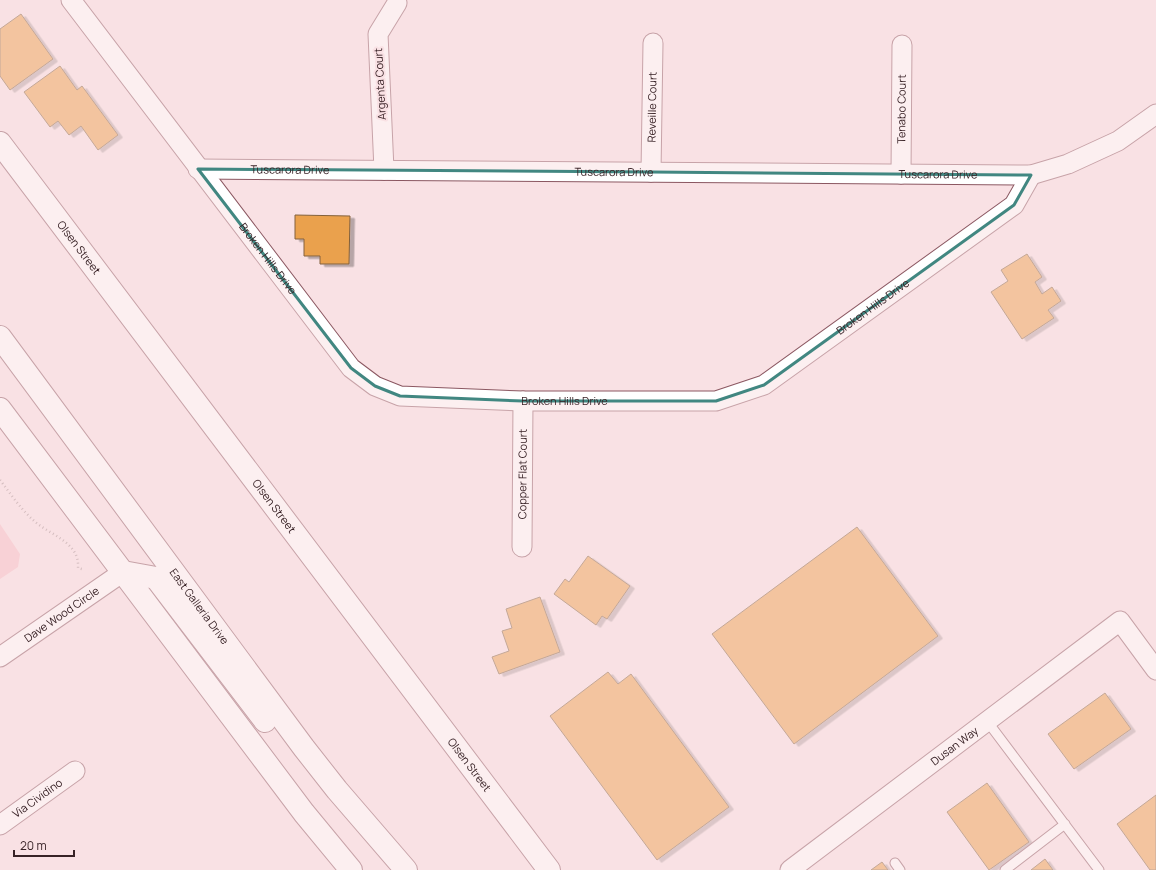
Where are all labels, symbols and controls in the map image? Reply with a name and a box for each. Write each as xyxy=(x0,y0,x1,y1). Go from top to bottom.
street label: Argenta Court xyxy=(370,48,389,120)
street label: Reveille Court xyxy=(643,72,660,142)
street label: Tenabo Court xyxy=(893,74,909,144)
street label: Tuscarora Drive xyxy=(251,161,330,177)
street label: Tuscarora Drive xyxy=(575,164,654,179)
street label: Tuscarora Drive xyxy=(899,166,978,182)
street label: Olsen Street xyxy=(54,217,105,277)
street label: Broken Hills Drive xyxy=(236,219,301,298)
street label: Broken Hills Drive xyxy=(833,275,912,338)
street label: Broken Hills Drive xyxy=(521,393,608,408)
street label: Copper Flat Court xyxy=(514,429,530,519)
street label: Olsen Street xyxy=(249,476,300,536)
street label: East Galleria Drive xyxy=(167,565,233,647)
street label: Dave Wood Circle xyxy=(21,582,102,645)
street label: Dusan Way xyxy=(927,723,981,768)
street label: Olsen Street xyxy=(445,734,495,794)
street label: Via Cividino xyxy=(9,774,65,821)
scale bar xyxy=(14,832,74,858)
text: 20 m xyxy=(20,837,47,854)

